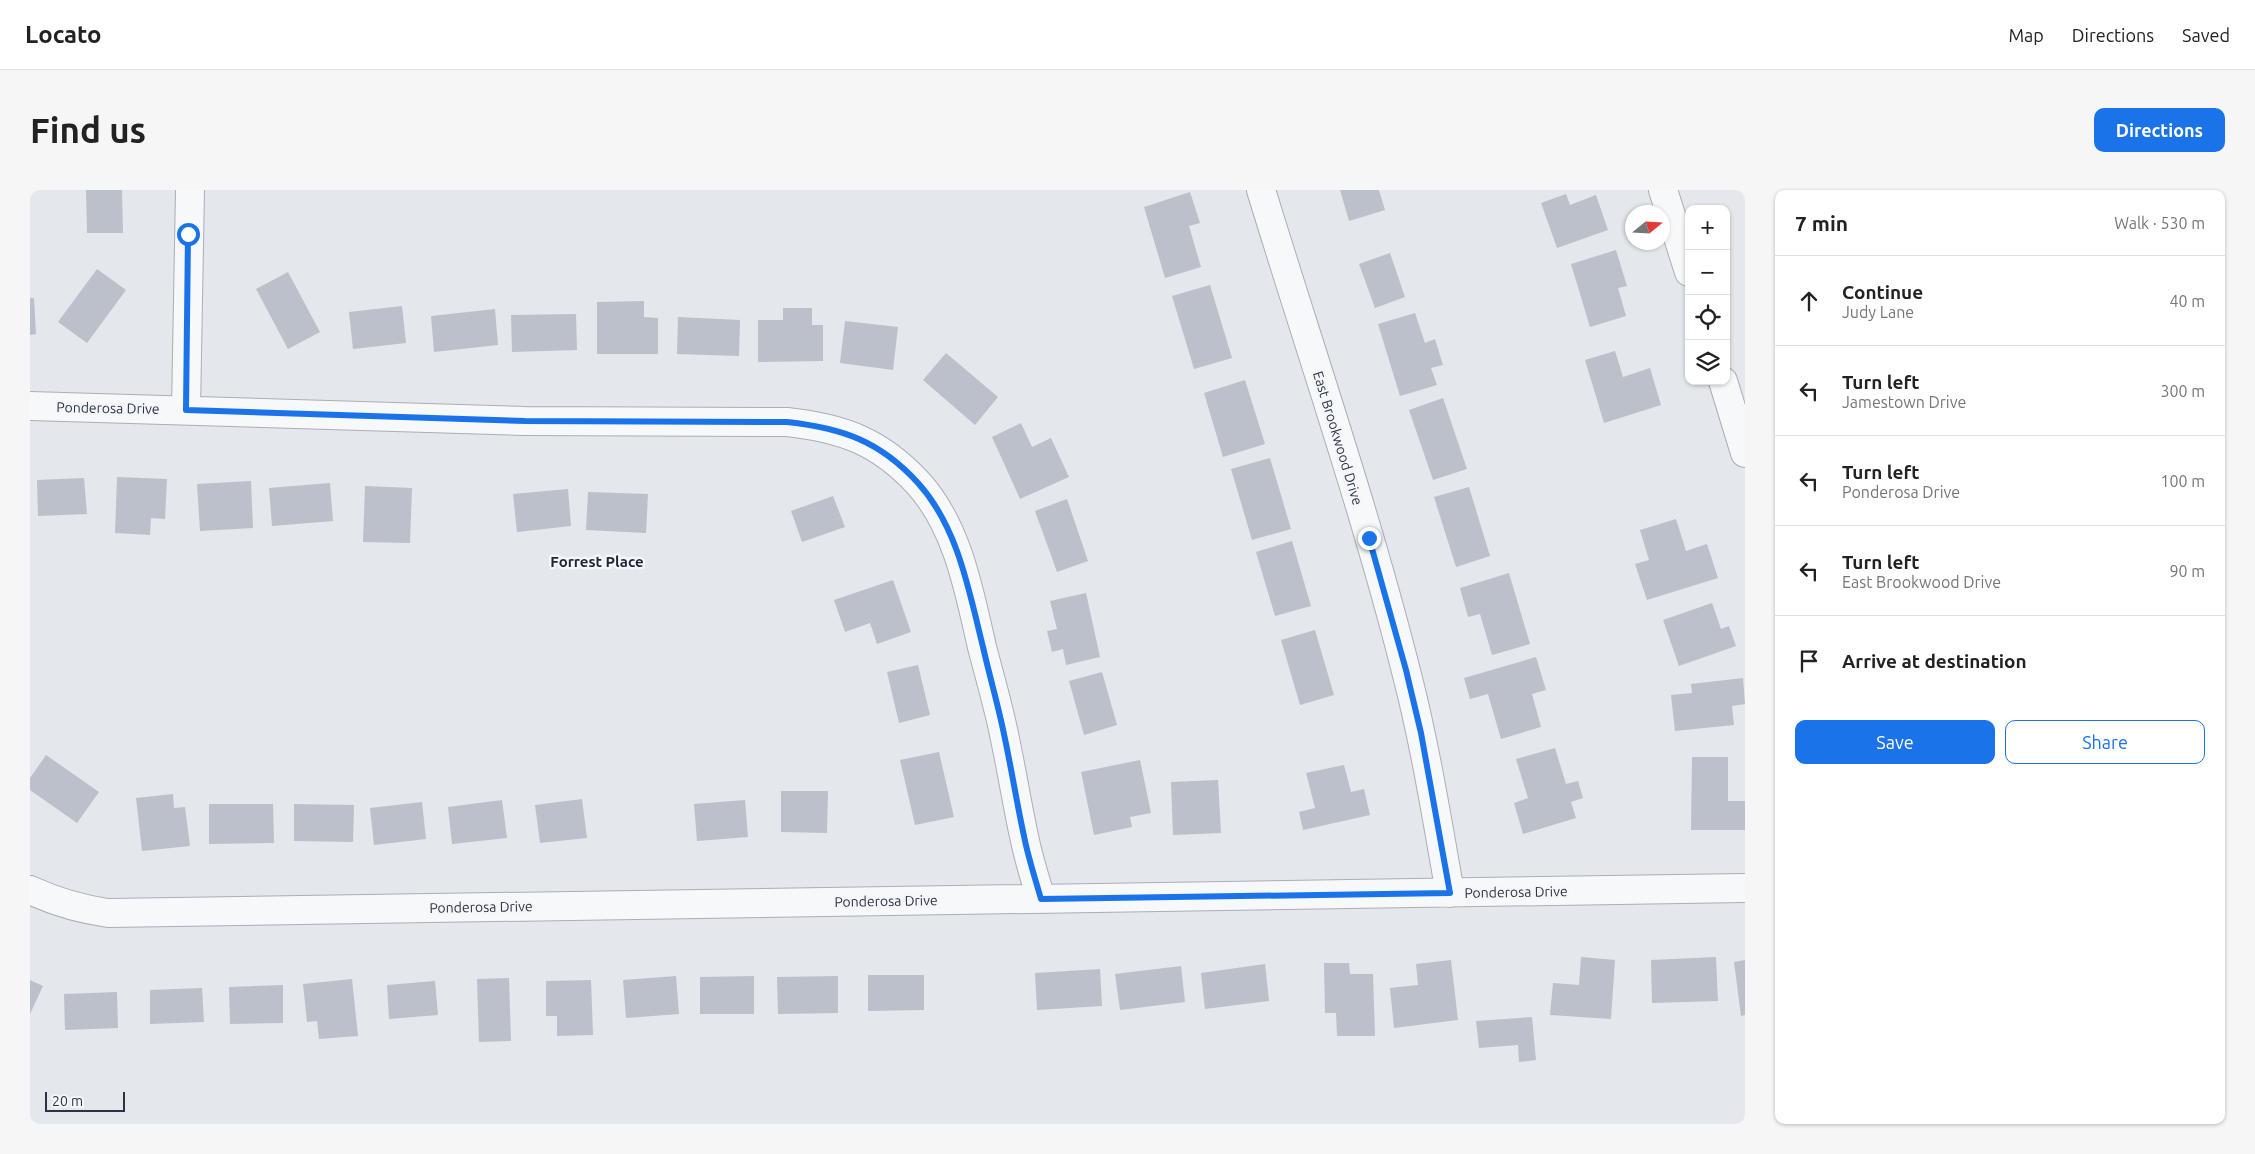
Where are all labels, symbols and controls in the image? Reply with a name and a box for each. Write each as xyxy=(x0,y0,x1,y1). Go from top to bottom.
text: Locato xyxy=(25,21,101,48)
text: Map xyxy=(2008,25,2044,45)
text: Directions xyxy=(2072,25,2154,45)
text: Saved xyxy=(2182,25,2230,45)
button: Directions xyxy=(2094,108,2225,152)
text: Find us xyxy=(30,110,146,150)
north arrow xyxy=(1625,205,1670,250)
map controls xyxy=(1685,205,1730,385)
button: + xyxy=(1685,205,1730,250)
text: 7 min xyxy=(1795,211,1848,235)
text: Walk · 530 m xyxy=(2114,214,2205,232)
route start xyxy=(177,223,200,246)
button: − xyxy=(1685,250,1730,295)
text: Continue xyxy=(1842,281,1923,303)
icon: ahead xyxy=(1795,287,1823,315)
text: 40 m xyxy=(2169,292,2205,310)
button: locate xyxy=(1685,295,1730,340)
text: Judy Lane xyxy=(1842,303,1914,321)
button: layers xyxy=(1685,340,1730,385)
street label: East Brookwood Drive xyxy=(1310,369,1366,507)
text: Turn left xyxy=(1842,371,1920,393)
icon: left xyxy=(1795,377,1823,405)
text: 300 m xyxy=(2160,382,2205,400)
text: Jamestown Drive xyxy=(1842,393,1966,411)
street label: Ponderosa Drive xyxy=(56,399,160,417)
text: Turn left xyxy=(1842,461,1920,483)
icon: left xyxy=(1795,467,1823,495)
text: 100 m xyxy=(2160,472,2205,490)
text: Ponderosa Drive xyxy=(1842,483,1960,501)
route end xyxy=(1358,527,1381,550)
text: Turn left xyxy=(1842,551,1920,573)
district label: Forrest Place xyxy=(550,553,644,570)
icon: left xyxy=(1795,557,1823,585)
text: 90 m xyxy=(2169,562,2205,580)
text: East Brookwood Drive xyxy=(1842,573,2001,591)
icon: arrive xyxy=(1795,647,1823,675)
text: Arrive at destination xyxy=(1842,650,2027,672)
button: Save xyxy=(1795,720,1995,764)
button: Share xyxy=(2005,720,2205,764)
street label: Ponderosa Drive xyxy=(1464,883,1568,901)
street label: Ponderosa Drive xyxy=(834,892,938,910)
street label: Ponderosa Drive xyxy=(429,898,533,916)
scale bar xyxy=(45,1089,125,1112)
text: 20 m xyxy=(52,1093,83,1109)

